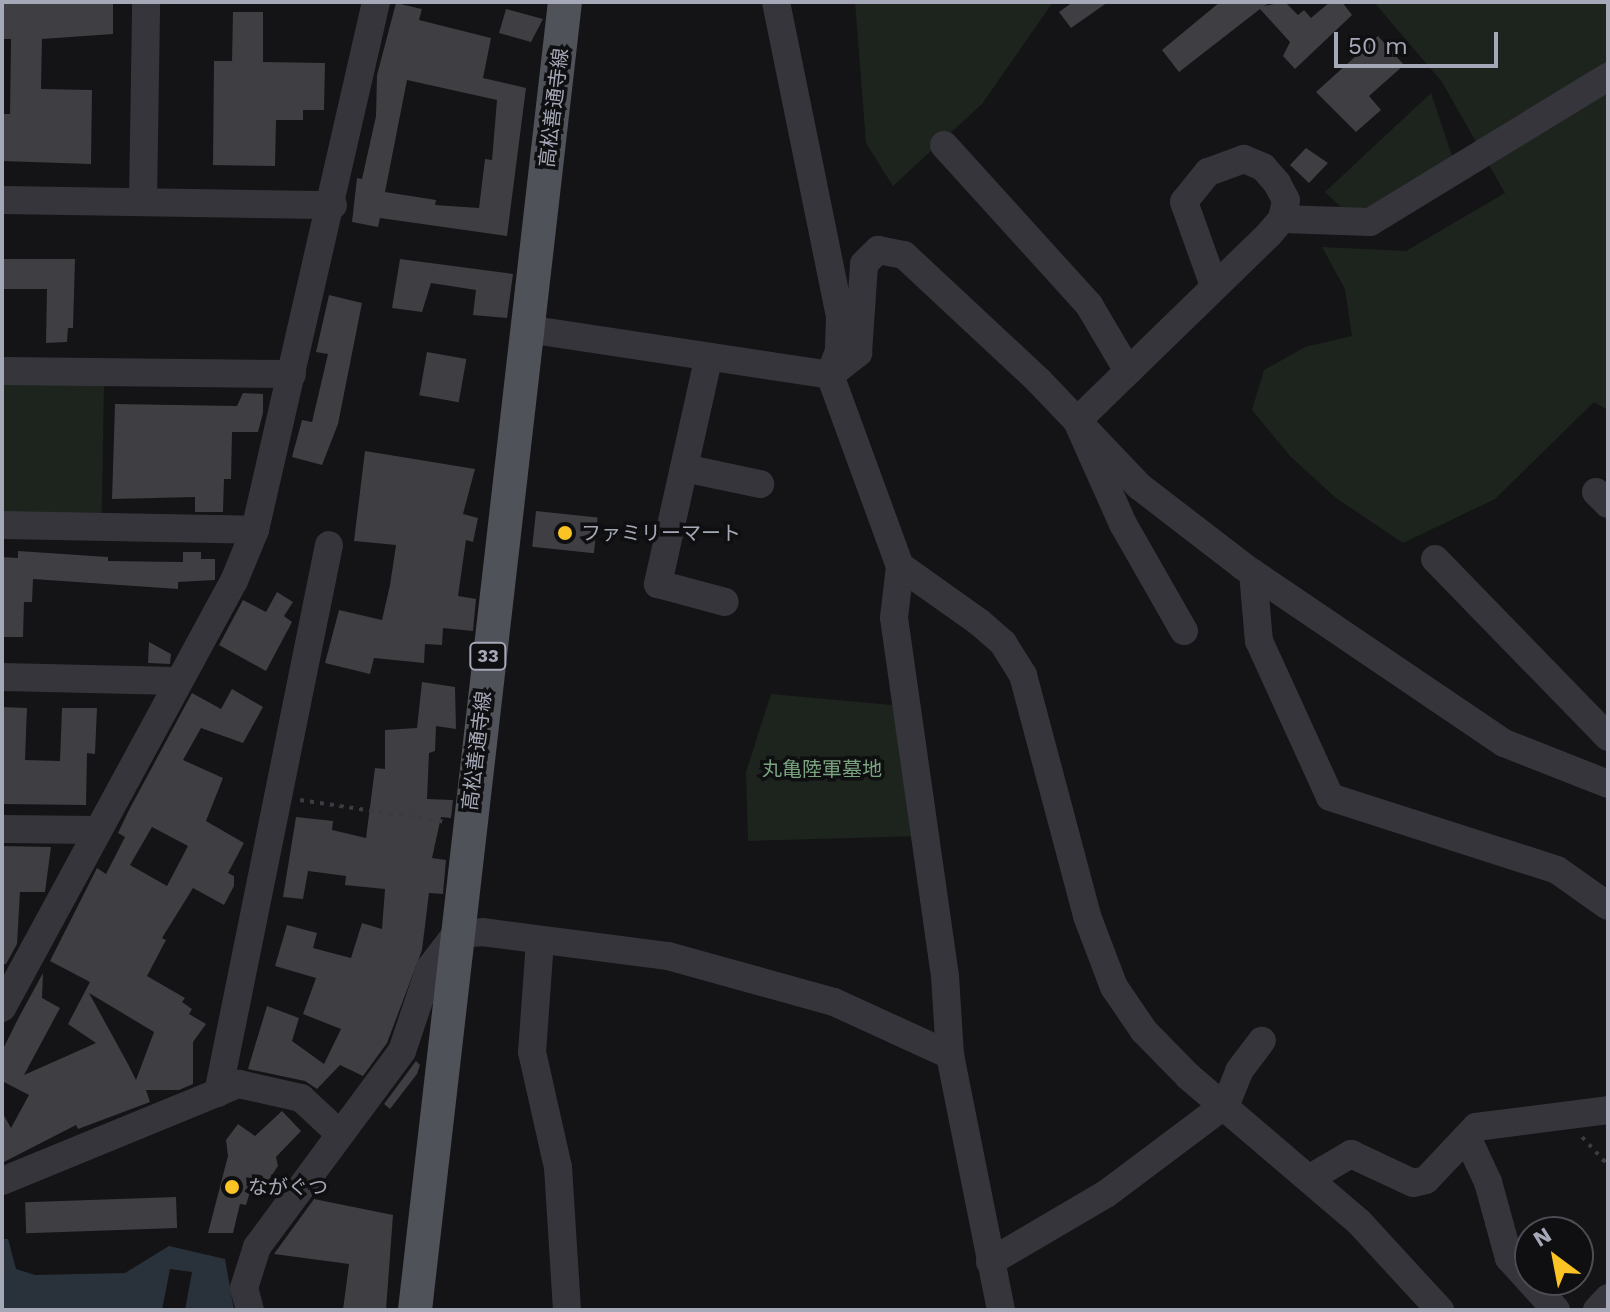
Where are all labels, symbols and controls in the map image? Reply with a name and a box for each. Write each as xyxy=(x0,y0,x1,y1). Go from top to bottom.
scale bar xyxy=(1338,16,1502,66)
text: 50 m xyxy=(1348,32,1408,60)
street label: 高松善通寺線 xyxy=(535,47,573,169)
place label: ファミリーマート xyxy=(581,521,741,545)
marker: ファミリーマート xyxy=(556,524,574,542)
road number: 33 xyxy=(468,642,508,670)
street label: 高松善通寺線 xyxy=(458,690,496,812)
park label: 丸亀陸軍墓地 xyxy=(762,757,882,781)
place label: ながぐつ xyxy=(248,1175,328,1199)
marker: ながぐつ xyxy=(223,1178,241,1196)
north arrow xyxy=(1514,1216,1594,1296)
text: N xyxy=(1529,1222,1556,1252)

